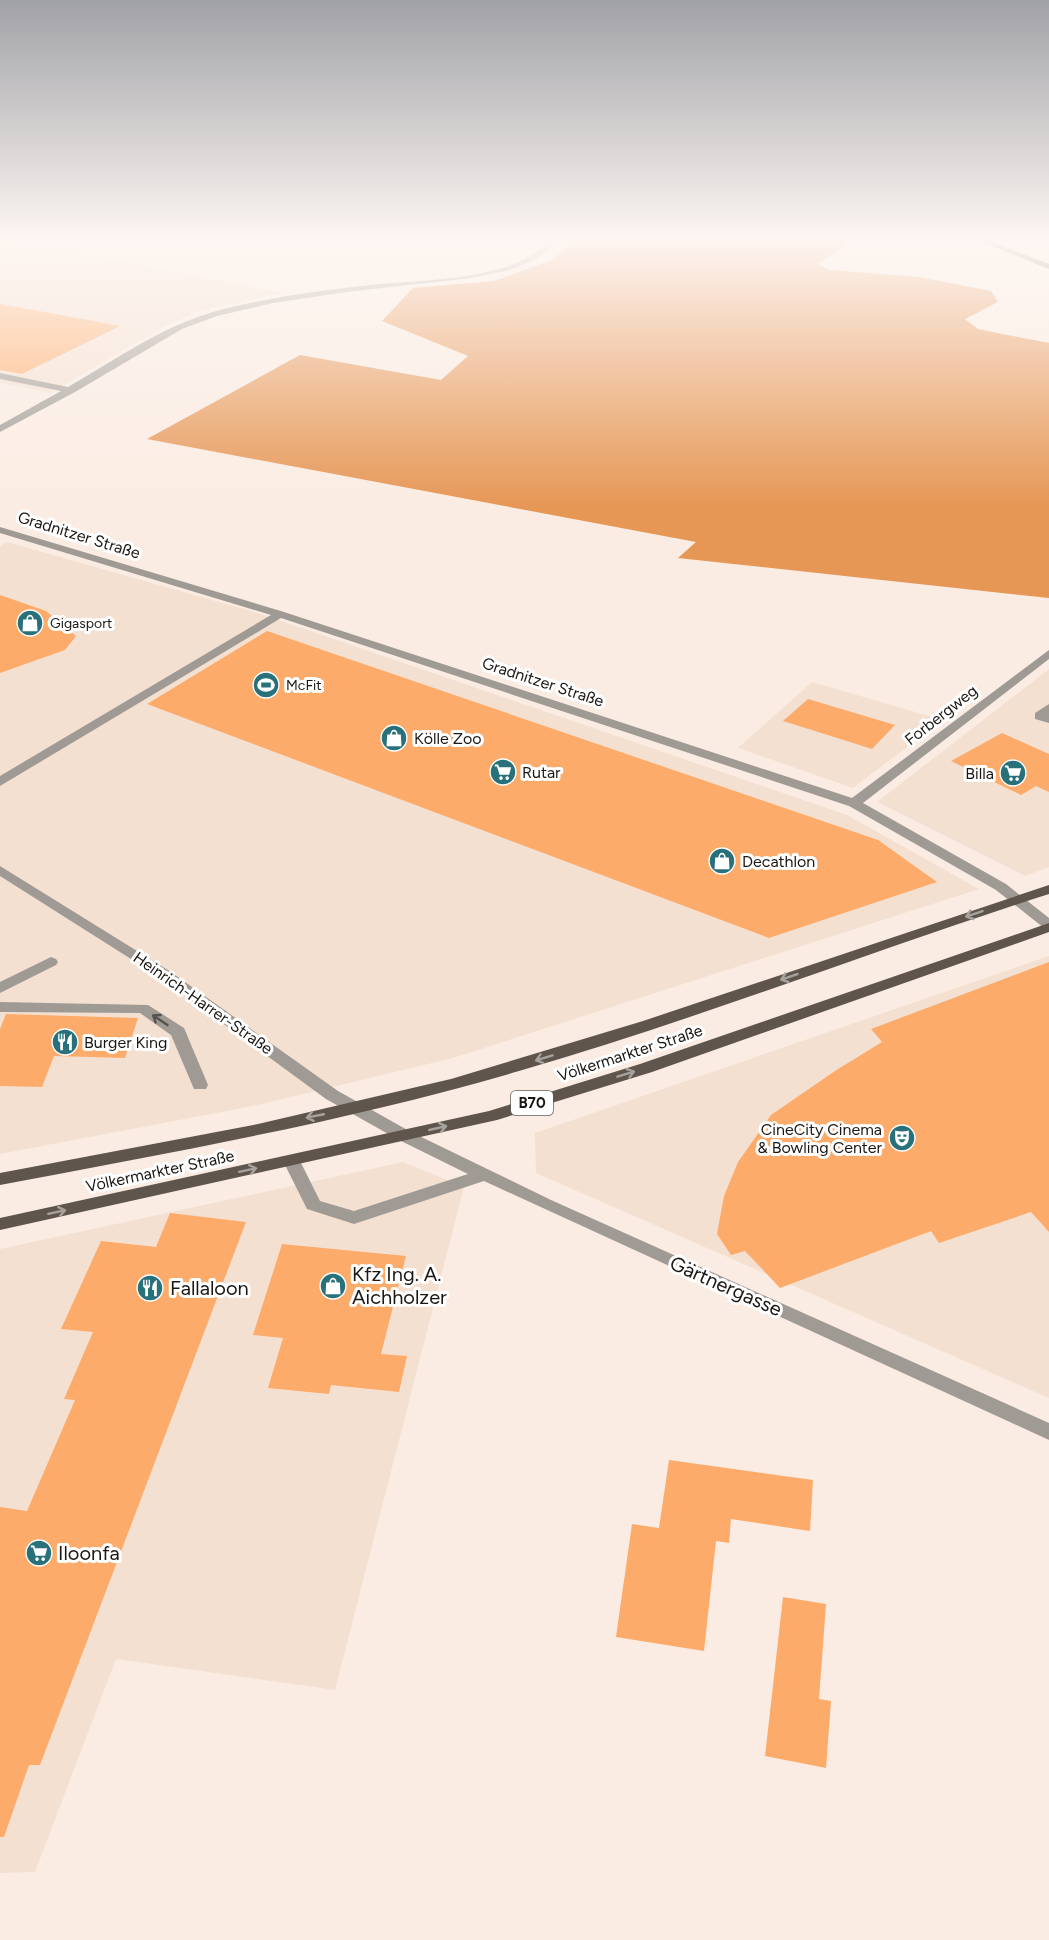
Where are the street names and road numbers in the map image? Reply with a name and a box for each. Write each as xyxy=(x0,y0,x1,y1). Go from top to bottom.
street label: Gradnitzer Straße xyxy=(16,507,143,563)
street label: Gradnitzer Straße xyxy=(480,653,607,711)
street label: Forbergweg xyxy=(901,681,981,749)
street label: Heinrich-Harrer-Straße xyxy=(130,948,277,1058)
street label: Völkermarkter Straße xyxy=(555,1021,705,1085)
road number: B70 xyxy=(511,1091,553,1115)
street label: Völkermarkter Straße xyxy=(84,1146,236,1196)
street label: Gärtnergasse xyxy=(666,1251,786,1321)

